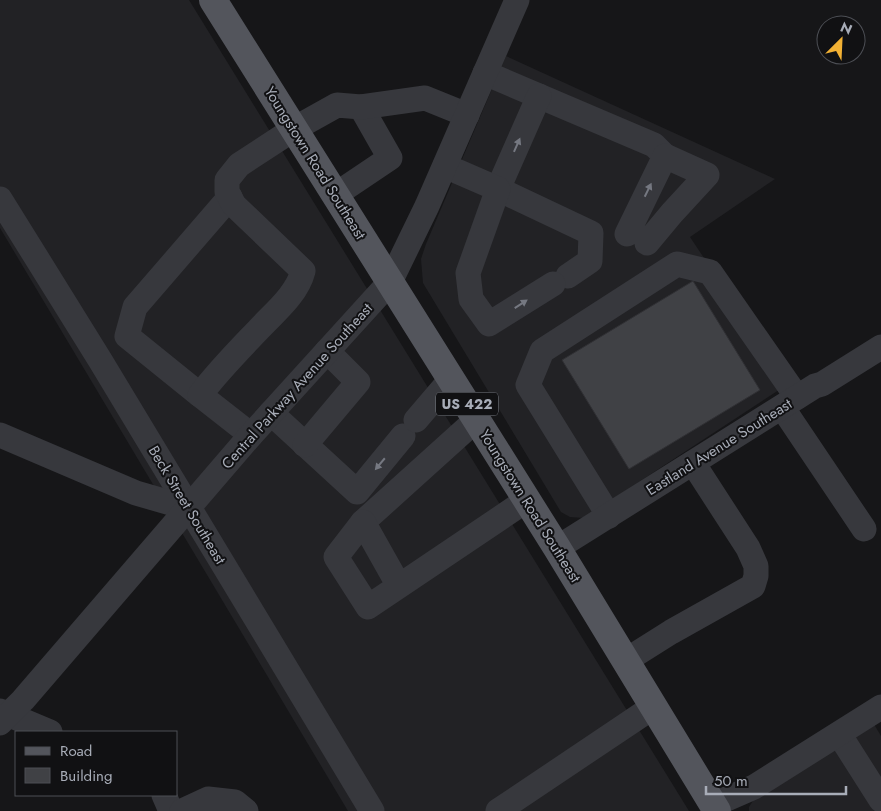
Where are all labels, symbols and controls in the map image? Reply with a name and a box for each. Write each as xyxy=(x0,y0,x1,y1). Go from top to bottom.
north arrow xyxy=(816,15,866,65)
text: N xyxy=(837,17,855,40)
street label: Youngstown Road Southeast xyxy=(259,82,371,244)
one-way arrow xyxy=(514,138,522,152)
one-way arrow xyxy=(644,183,652,198)
street label: Central Parkway Avenue Southeast xyxy=(216,298,378,474)
one-way arrow xyxy=(515,299,528,309)
road number: US 422 xyxy=(436,392,498,416)
street label: Eastland Avenue Southeast xyxy=(642,393,797,501)
street label: Youngstown Road Southeast xyxy=(474,425,586,587)
street label: Beck Street Southeast xyxy=(143,441,231,569)
one-way arrow xyxy=(374,458,385,471)
legend xyxy=(15,731,178,796)
text: Road xyxy=(60,740,92,762)
scale bar xyxy=(706,764,846,796)
text: Building xyxy=(60,765,112,787)
text: 50 m xyxy=(714,770,748,792)

